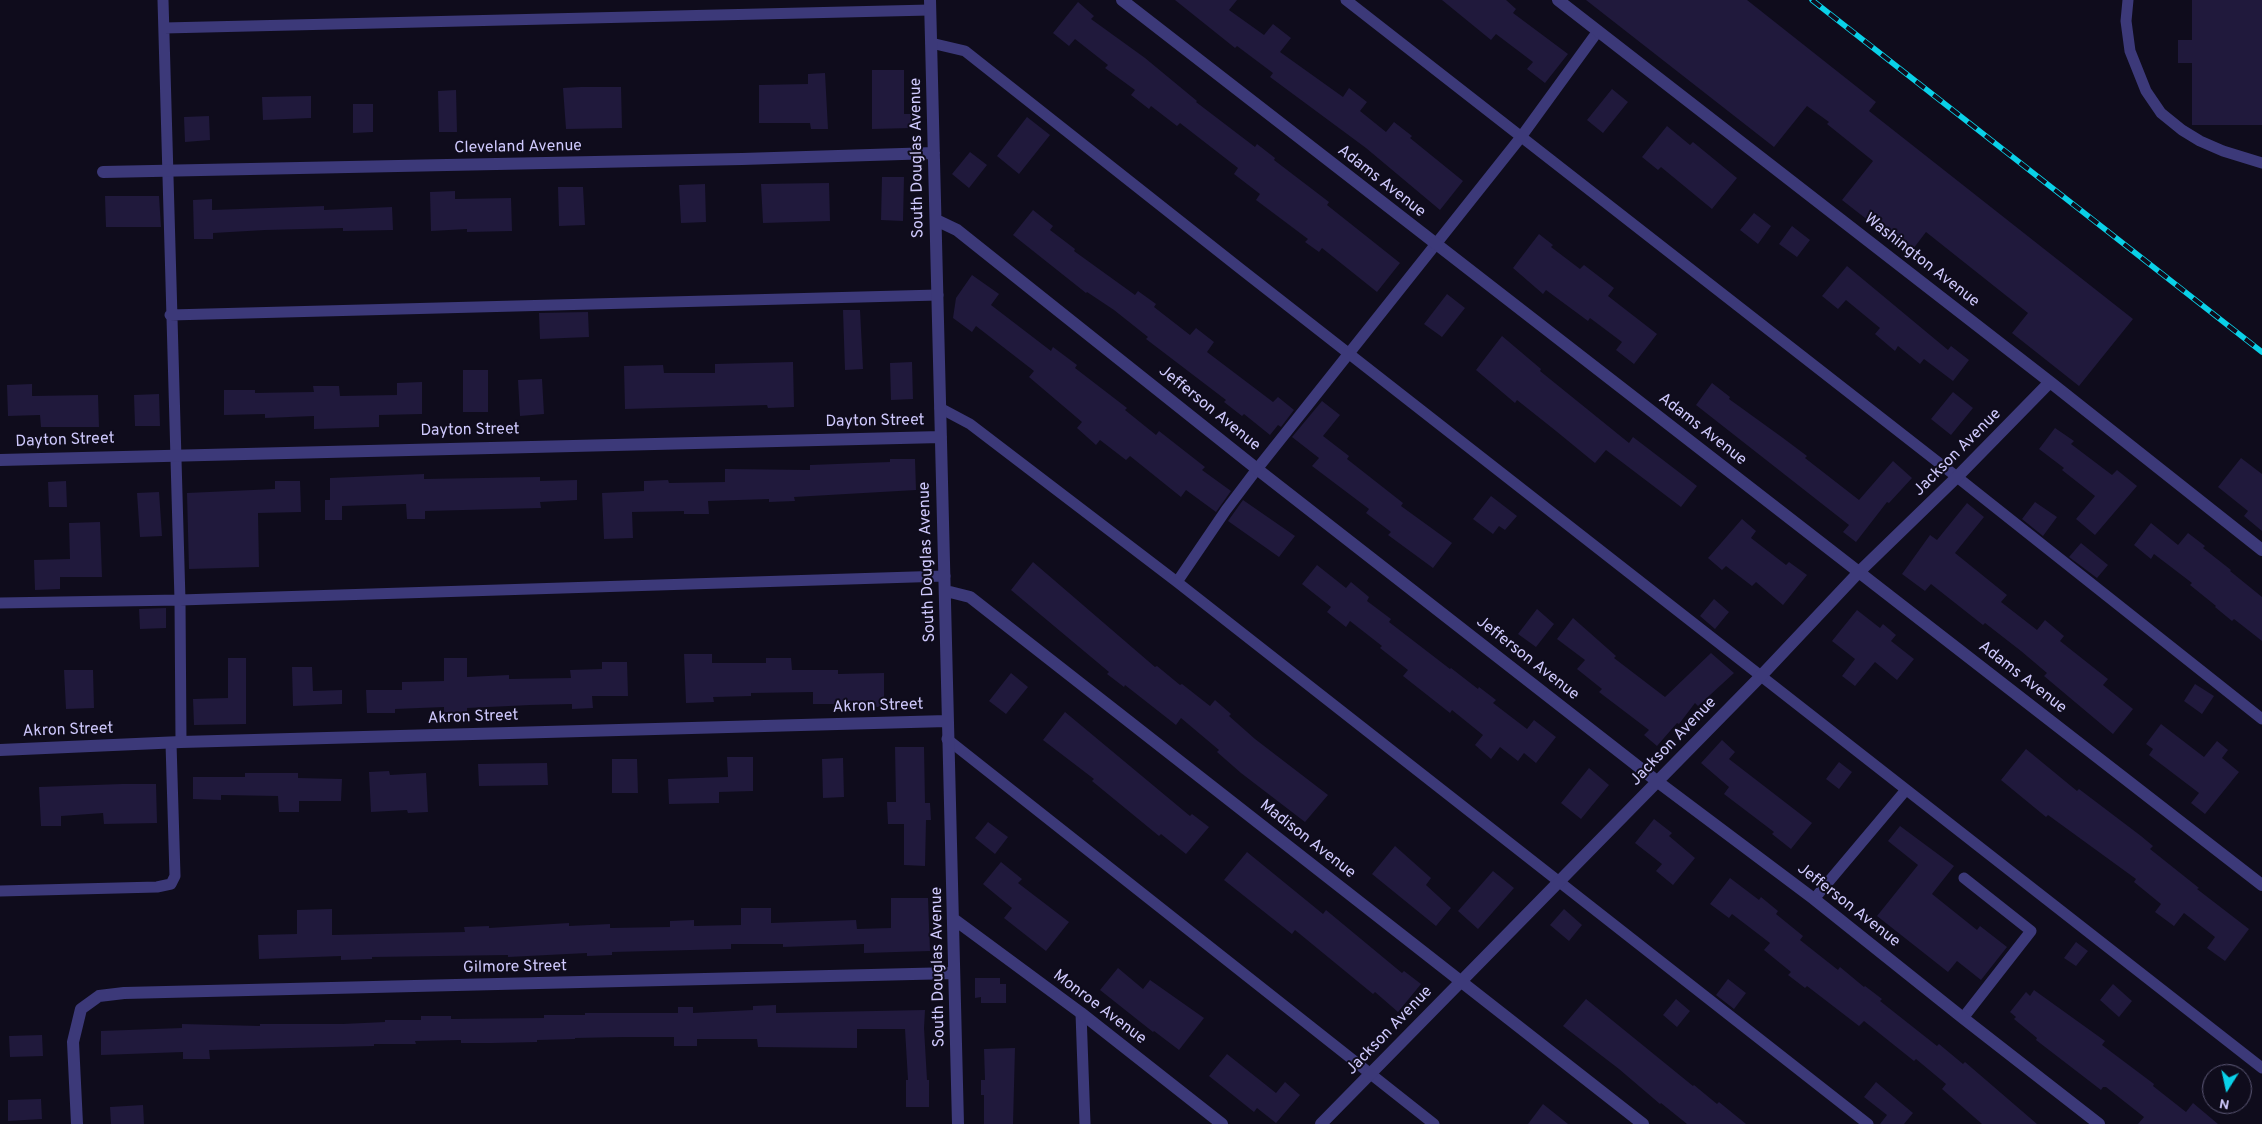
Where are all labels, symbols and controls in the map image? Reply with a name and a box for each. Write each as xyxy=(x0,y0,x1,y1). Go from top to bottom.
street label: South Douglas Avenue xyxy=(907,77,929,239)
street label: Cleveland Avenue xyxy=(454,137,582,159)
street label: Adams Avenue xyxy=(1333,142,1429,222)
street label: Washington Avenue xyxy=(1859,210,1983,312)
street label: Jefferson Avenue xyxy=(1154,362,1264,456)
street label: Adams Avenue xyxy=(1654,390,1750,470)
street label: Jackson Avenue xyxy=(1910,405,2006,501)
street label: Dayton Street xyxy=(825,412,925,432)
street label: Dayton Street xyxy=(420,421,520,441)
street label: Dayton Street xyxy=(15,430,115,452)
street label: South Douglas Avenue xyxy=(916,481,940,643)
street label: Jefferson Avenue xyxy=(1472,613,1582,705)
street label: Adams Avenue xyxy=(1974,638,2070,718)
street label: Jackson Avenue xyxy=(1627,694,1721,790)
street label: Akron Street xyxy=(832,696,924,718)
street label: Akron Street xyxy=(427,707,519,729)
street label: Akron Street xyxy=(22,720,114,742)
street label: Madison Avenue xyxy=(1255,797,1359,883)
street label: Jefferson Avenue xyxy=(1793,860,1903,952)
street label: South Douglas Avenue xyxy=(928,886,950,1048)
street label: Gilmore Street xyxy=(463,957,567,979)
street label: Monroe Avenue xyxy=(1049,967,1149,1049)
street label: Jackson Avenue xyxy=(1343,983,1437,1079)
north arrow xyxy=(2202,1064,2252,1114)
text: N xyxy=(2218,1094,2231,1113)

